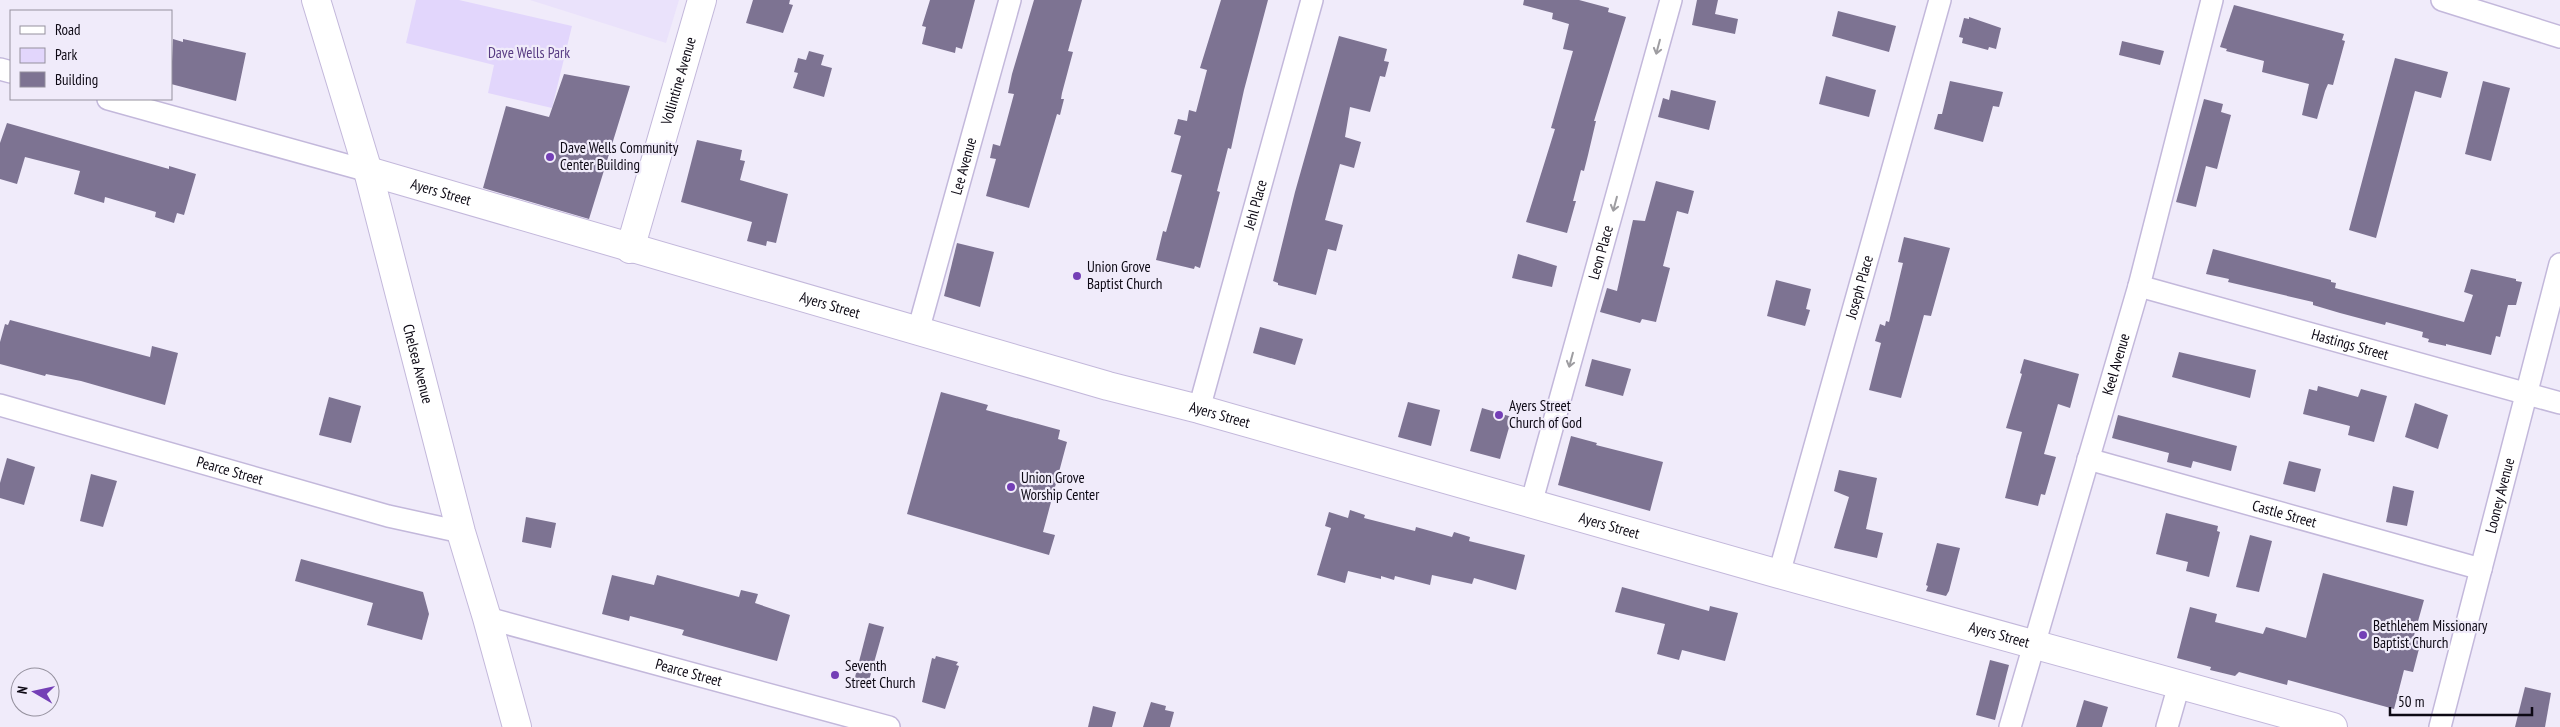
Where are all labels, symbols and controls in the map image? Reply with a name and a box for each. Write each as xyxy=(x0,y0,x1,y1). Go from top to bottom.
legend xyxy=(10,10,172,100)
text: Road xyxy=(55,20,81,39)
street label: Vollintine Avenue xyxy=(656,35,700,128)
one-way arrow xyxy=(1653,39,1662,55)
park label: Dave Wells Park xyxy=(488,43,570,62)
text: Park xyxy=(55,45,77,64)
text: Building xyxy=(55,70,98,89)
street label: Lee Avenue xyxy=(946,135,980,197)
place label: Dave Wells Community Center Building xyxy=(560,138,679,174)
marker: Dave Wells Community Center Building xyxy=(544,151,556,163)
street label: Ayers Street xyxy=(409,174,474,209)
street label: Jehl Place xyxy=(1239,178,1271,232)
one-way arrow xyxy=(1609,195,1619,211)
street label: Leon Place xyxy=(1584,223,1617,282)
street label: Joseph Place xyxy=(1841,253,1877,322)
place label: Union Grove Baptist Church xyxy=(1087,257,1162,293)
marker: Union Grove Baptist Church xyxy=(1071,270,1083,282)
street label: Ayers Street xyxy=(798,287,862,322)
street label: Chelsea Avenue xyxy=(399,322,438,406)
street label: Hastings Street xyxy=(2310,324,2391,364)
street label: Keel Avenue xyxy=(2098,331,2134,397)
one-way arrow xyxy=(1566,352,1575,368)
place label: Ayers Street Church of God xyxy=(1509,396,1582,432)
street label: Ayers Street xyxy=(1188,397,1252,432)
marker: Ayers Street Church of God xyxy=(1493,409,1505,421)
street label: Pearce Street xyxy=(194,452,265,489)
street label: Looney Avenue xyxy=(2481,456,2518,535)
place label: Union Grove Worship Center xyxy=(1021,468,1100,504)
marker: Union Grove Worship Center xyxy=(1005,481,1017,493)
street label: Castle Street xyxy=(2250,495,2319,532)
street label: Ayers Street xyxy=(1577,508,1642,543)
place label: Bethlehem Missionary Baptist Church xyxy=(2373,616,2488,652)
street label: Ayers Street xyxy=(1967,617,2032,652)
marker: Bethlehem Missionary Baptist Church xyxy=(2357,629,2369,641)
street label: Pearce Street xyxy=(653,654,724,690)
place label: Seventh Street Church xyxy=(845,656,915,692)
north arrow xyxy=(10,667,60,717)
marker: Seventh Street Church xyxy=(829,669,841,681)
scale bar xyxy=(2390,684,2532,716)
text: N xyxy=(13,685,32,695)
text: 50 m xyxy=(2398,692,2424,711)

